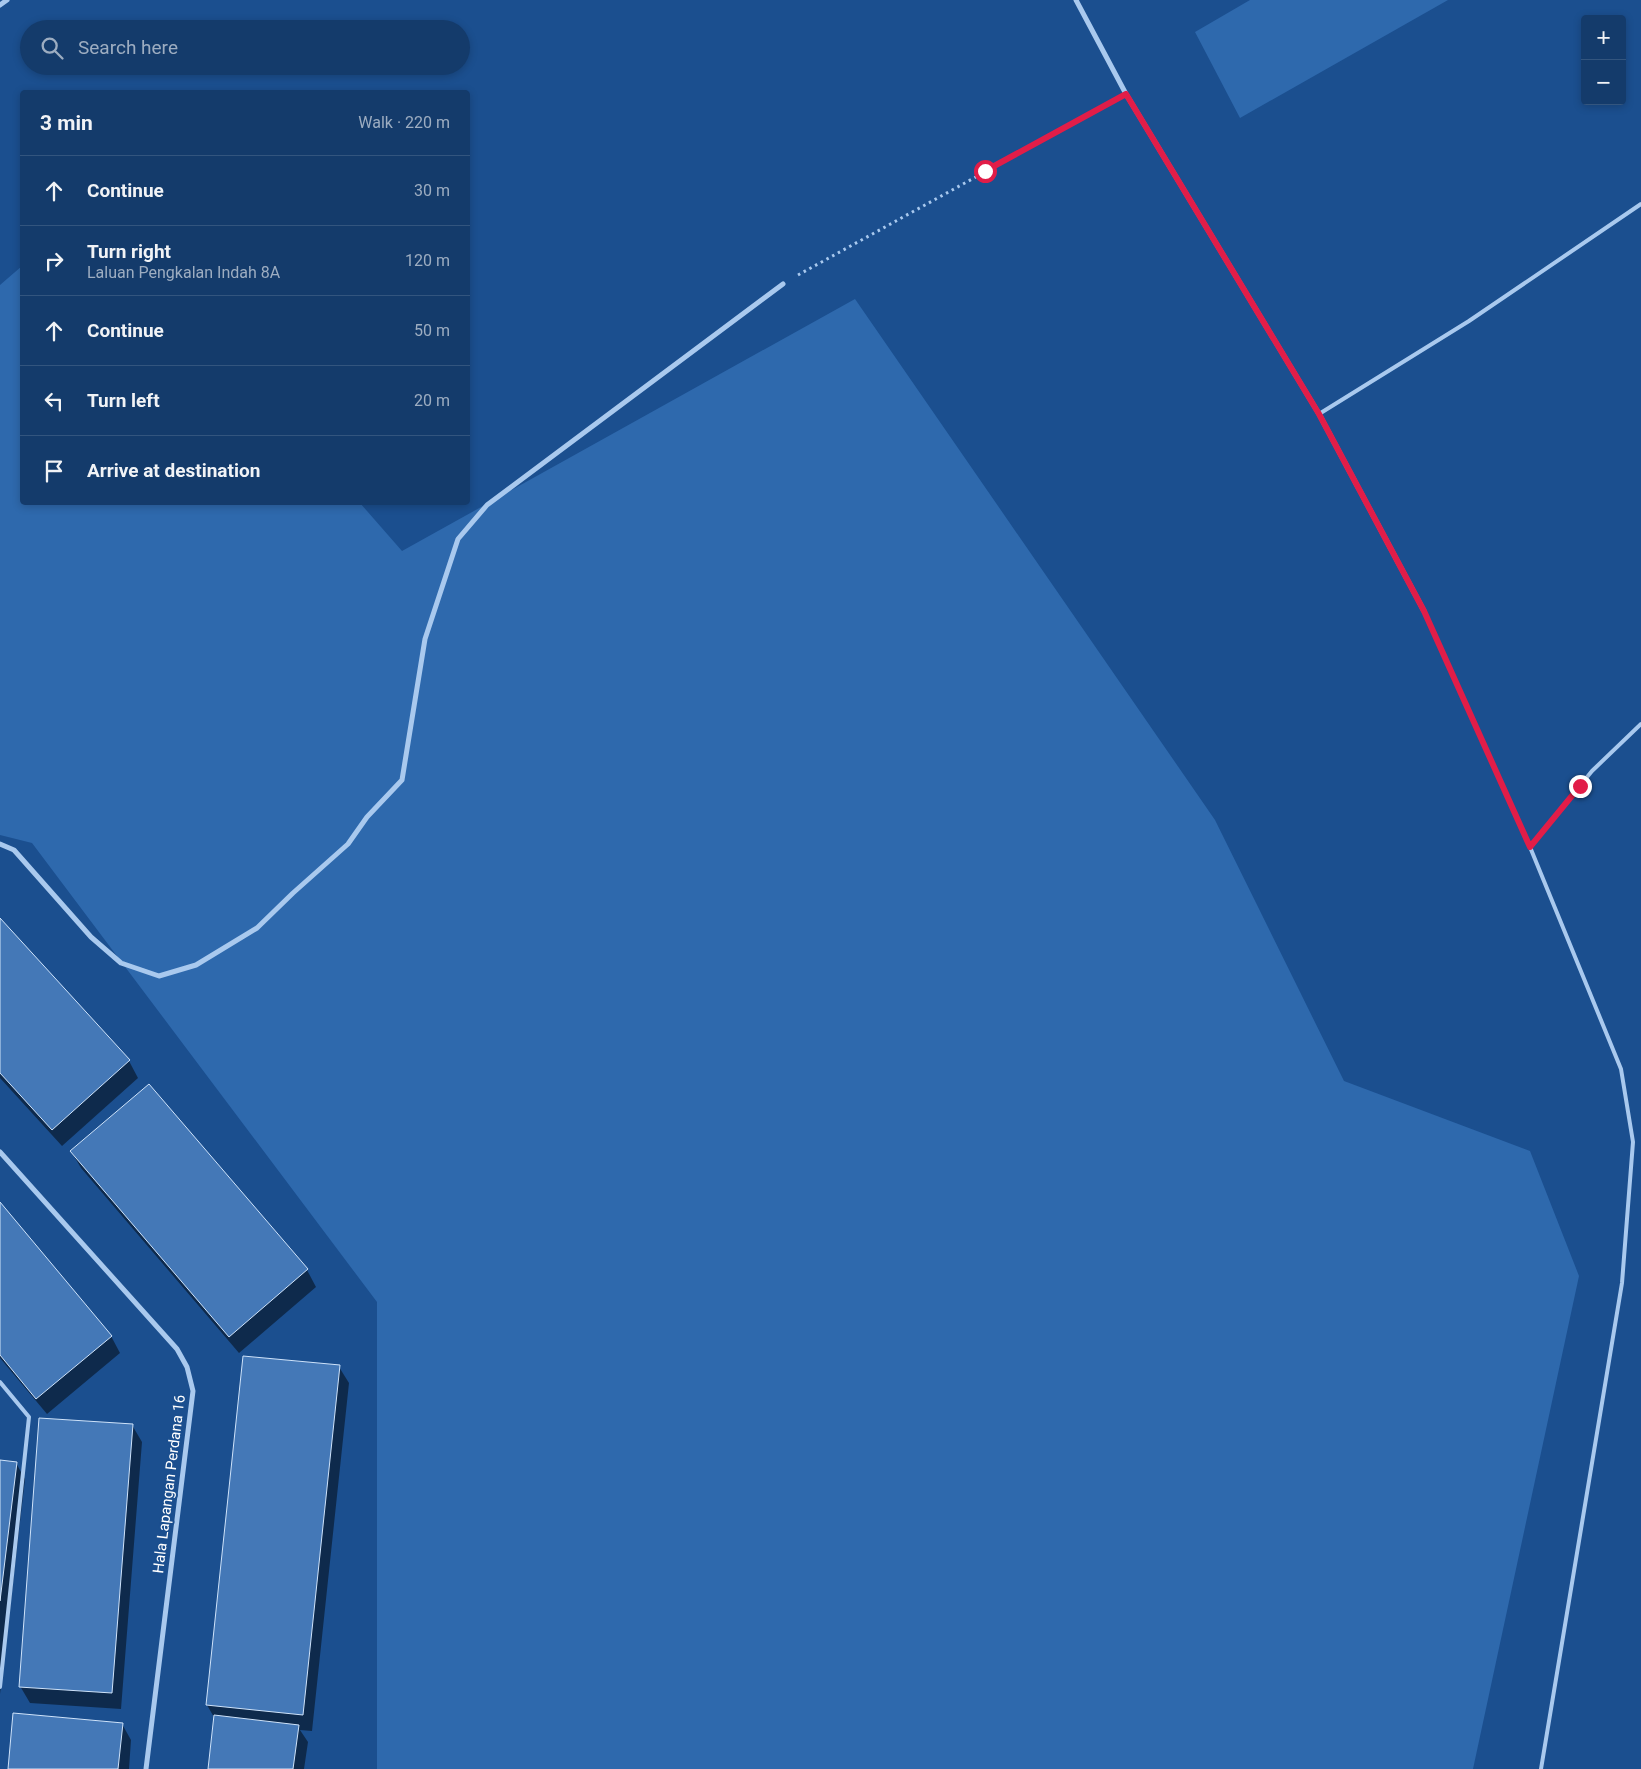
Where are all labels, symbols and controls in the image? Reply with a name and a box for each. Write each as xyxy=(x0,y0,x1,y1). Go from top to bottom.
map controls xyxy=(1581,15,1626,105)
button: + xyxy=(1581,15,1626,60)
search box xyxy=(20,20,470,75)
icon: search xyxy=(38,34,66,62)
text: Search here xyxy=(78,36,178,59)
button: − xyxy=(1581,60,1626,105)
text: 3 min xyxy=(40,111,93,135)
text: Walk · 220 m xyxy=(358,113,450,132)
route start xyxy=(974,160,997,183)
icon: ahead xyxy=(40,177,68,205)
text: Continue xyxy=(87,179,164,202)
text: 30 m xyxy=(414,181,450,200)
text: Turn right xyxy=(87,240,171,263)
icon: right xyxy=(40,247,68,275)
text: 120 m xyxy=(405,251,450,270)
text: Laluan Pengkalan Indah 8A xyxy=(87,263,280,282)
icon: ahead xyxy=(40,317,68,345)
text: Continue xyxy=(87,319,164,342)
text: 50 m xyxy=(414,321,450,340)
icon: left xyxy=(40,387,68,415)
text: Turn left xyxy=(87,389,160,412)
text: 20 m xyxy=(414,391,450,410)
icon: arrive xyxy=(40,457,68,485)
text: Arrive at destination xyxy=(87,459,260,482)
route end xyxy=(1569,775,1592,798)
street label: Hala Lapangan Perdana 16 xyxy=(149,1394,189,1574)

